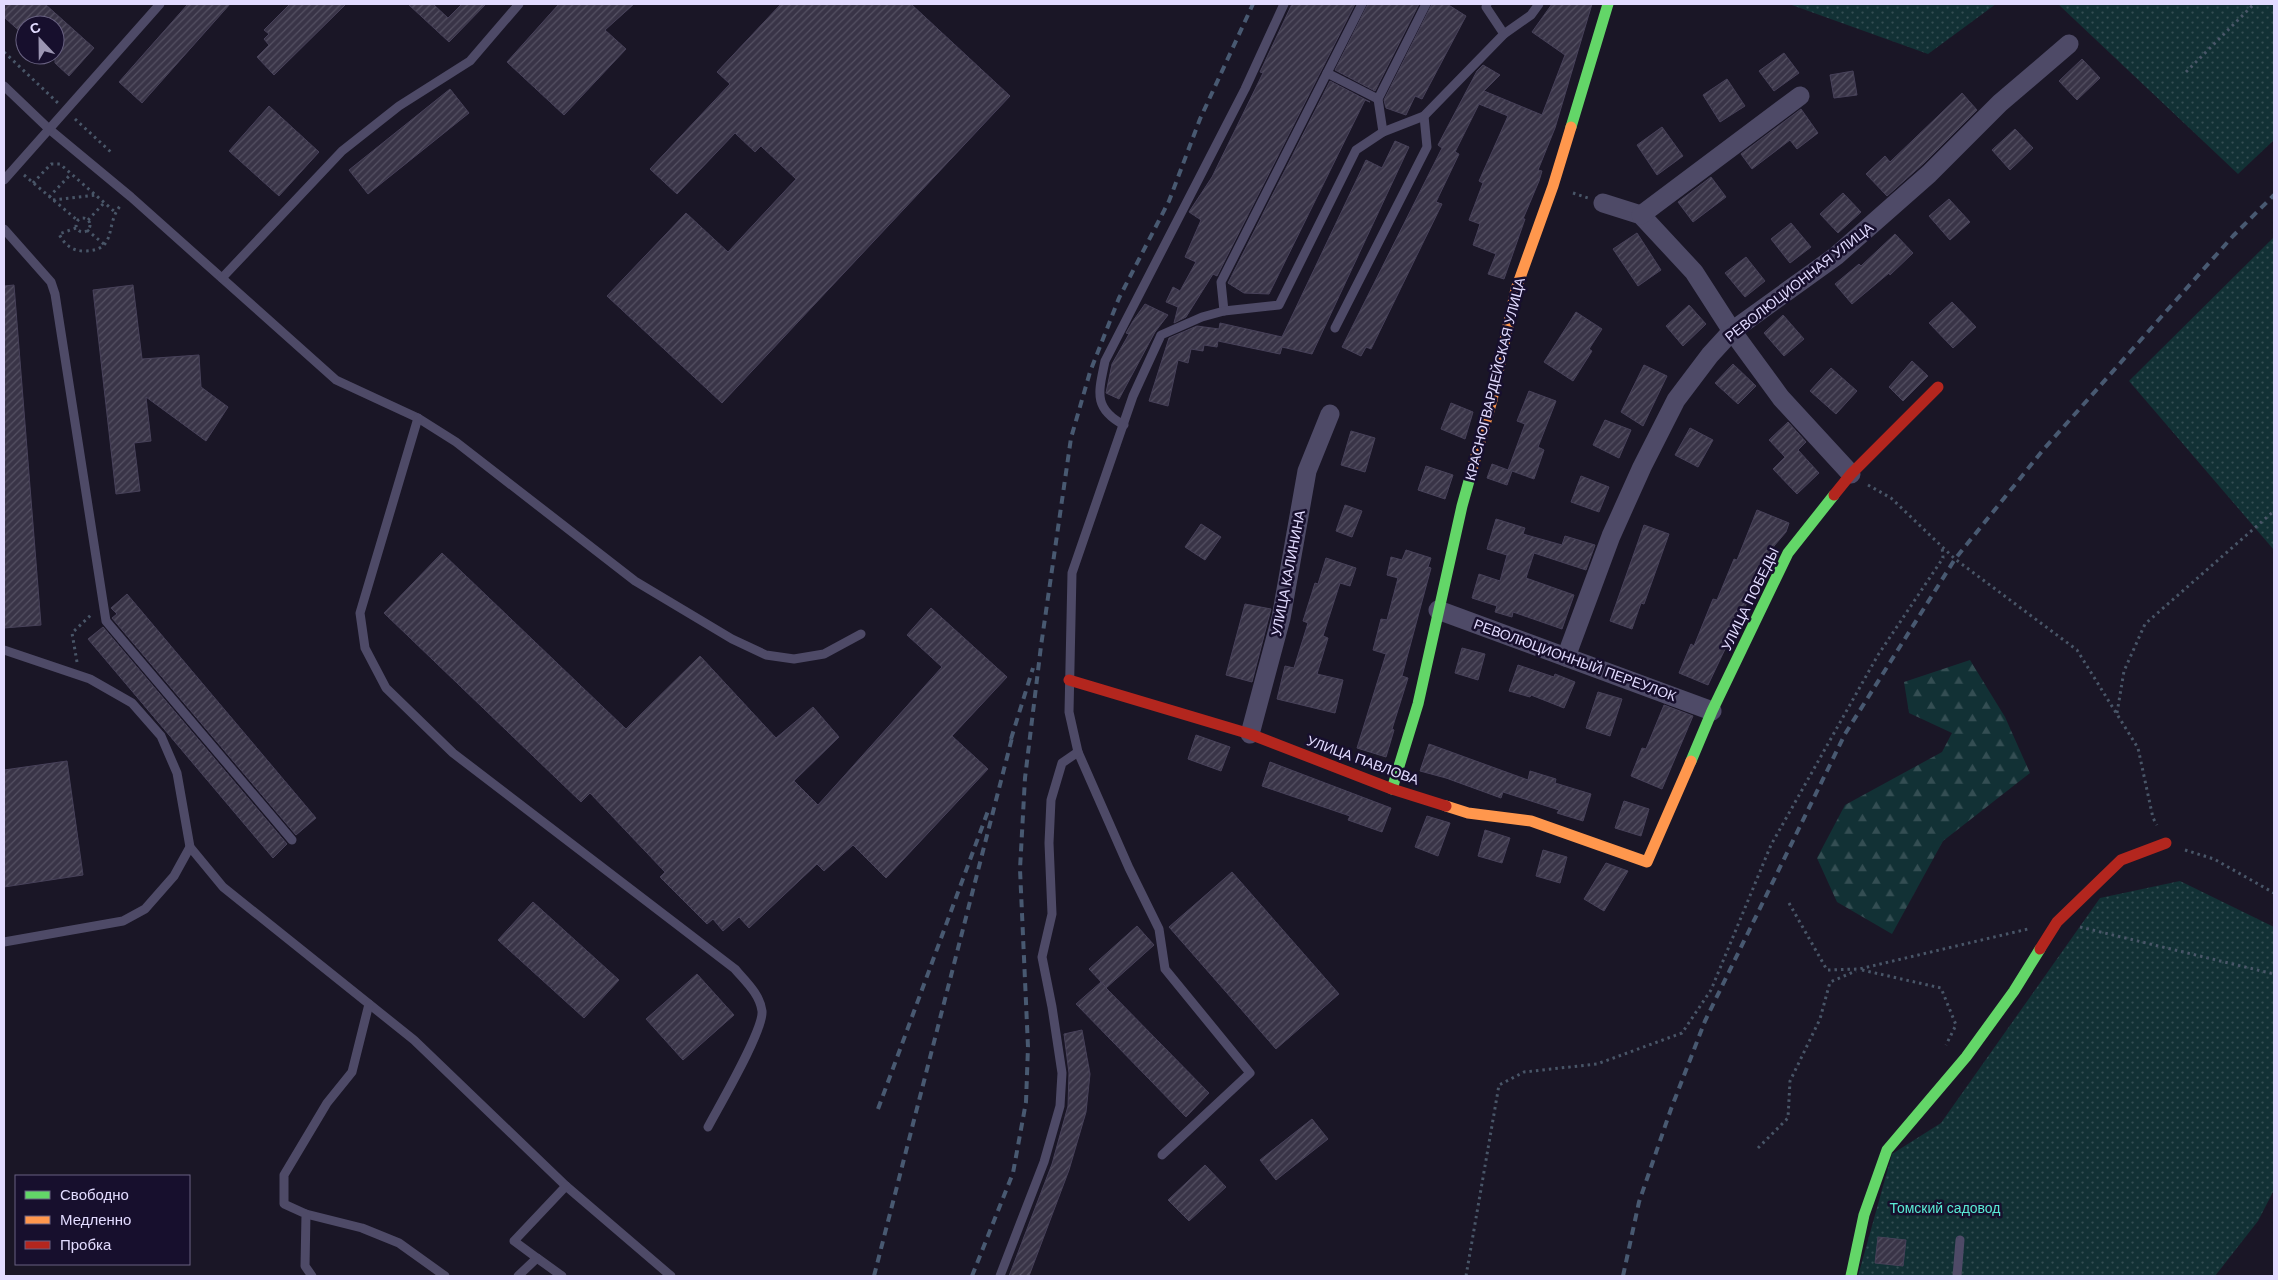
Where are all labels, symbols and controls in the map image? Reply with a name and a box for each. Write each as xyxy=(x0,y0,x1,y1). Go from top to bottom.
north arrow xyxy=(15,15,65,65)
text: С xyxy=(27,18,43,38)
street label: РЕВОЛЮЦИОННАЯ УЛИЦА xyxy=(1721,218,1877,346)
street label: КРАСНОГВАРДЕЙСКАЯ УЛИЦА xyxy=(1461,275,1529,482)
street label: УЛИЦА КАЛИНИНА xyxy=(1267,508,1309,637)
street label: УЛИЦА ПОБЕДЫ xyxy=(1717,545,1783,653)
street label: РЕВОЛЮЦИОННЫЙ ПЕРЕУЛОК xyxy=(1471,615,1679,705)
street label: УЛИЦА ПАВЛОВА xyxy=(1304,731,1422,789)
legend xyxy=(15,1175,190,1265)
text: Свободно xyxy=(60,1185,129,1205)
park label: Томский садовод xyxy=(1889,1199,2001,1217)
text: Медленно xyxy=(60,1210,131,1230)
text: Пробка xyxy=(60,1235,112,1255)

